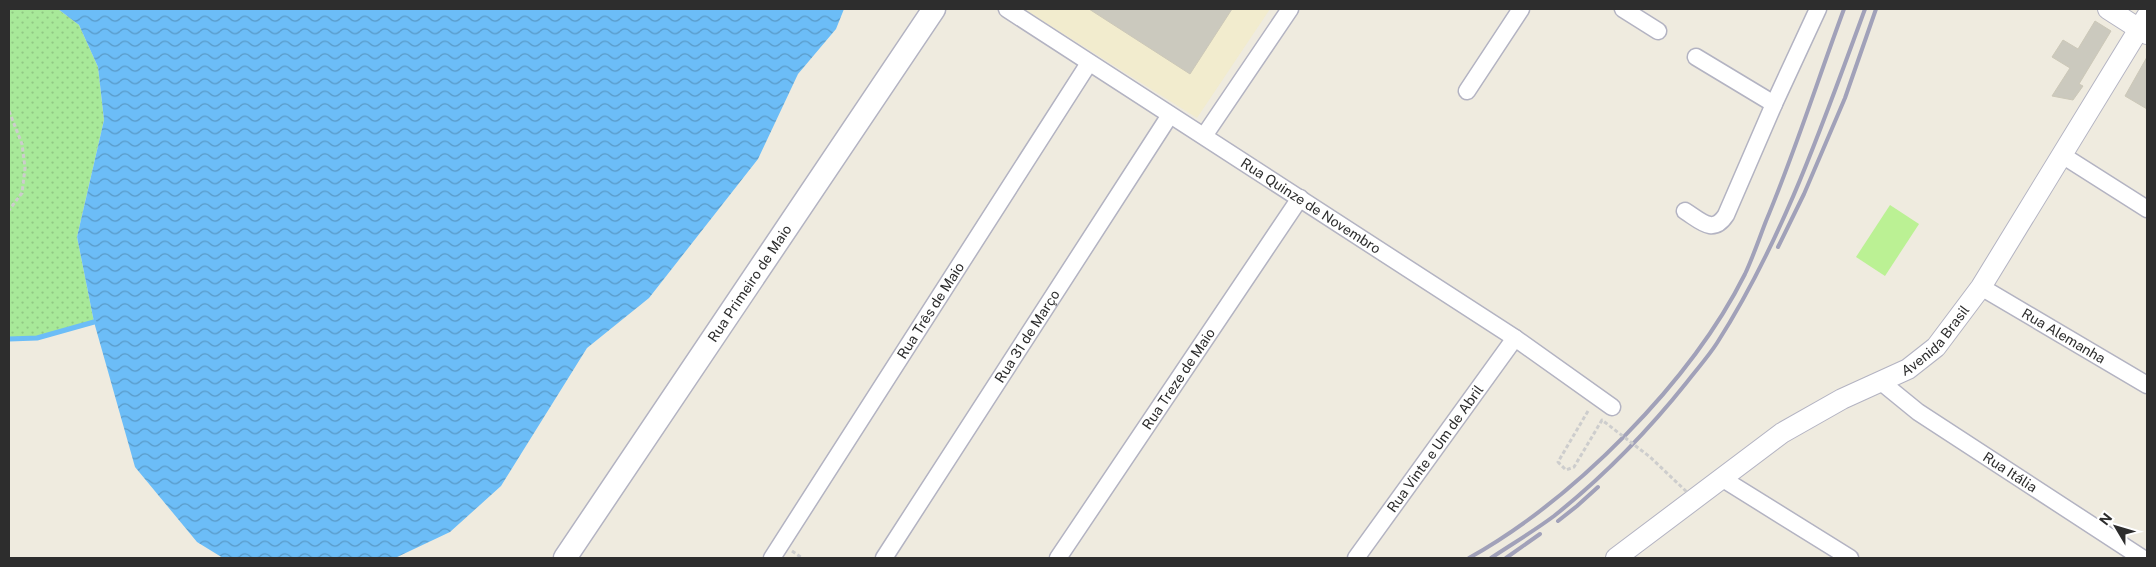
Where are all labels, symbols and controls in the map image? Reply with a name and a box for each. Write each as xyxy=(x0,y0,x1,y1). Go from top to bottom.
street label: Rua Quinze de Novembro xyxy=(1238,155,1384,257)
street label: Rua Primeiro de Maio xyxy=(705,222,795,345)
street label: Rua Três de Maio xyxy=(894,259,967,362)
street label: Rua 31 de Março xyxy=(991,287,1063,386)
street label: Avenida Brasil xyxy=(1899,302,1973,379)
street label: Rua Alemanha xyxy=(2019,305,2108,367)
street label: Rua Treze de Maio xyxy=(1139,325,1218,432)
street label: Rua Vinte e Um de Abril xyxy=(1384,382,1486,515)
street label: Rua Itália xyxy=(1980,449,2040,495)
north arrow xyxy=(2091,502,2141,552)
text: N xyxy=(2096,510,2115,528)

